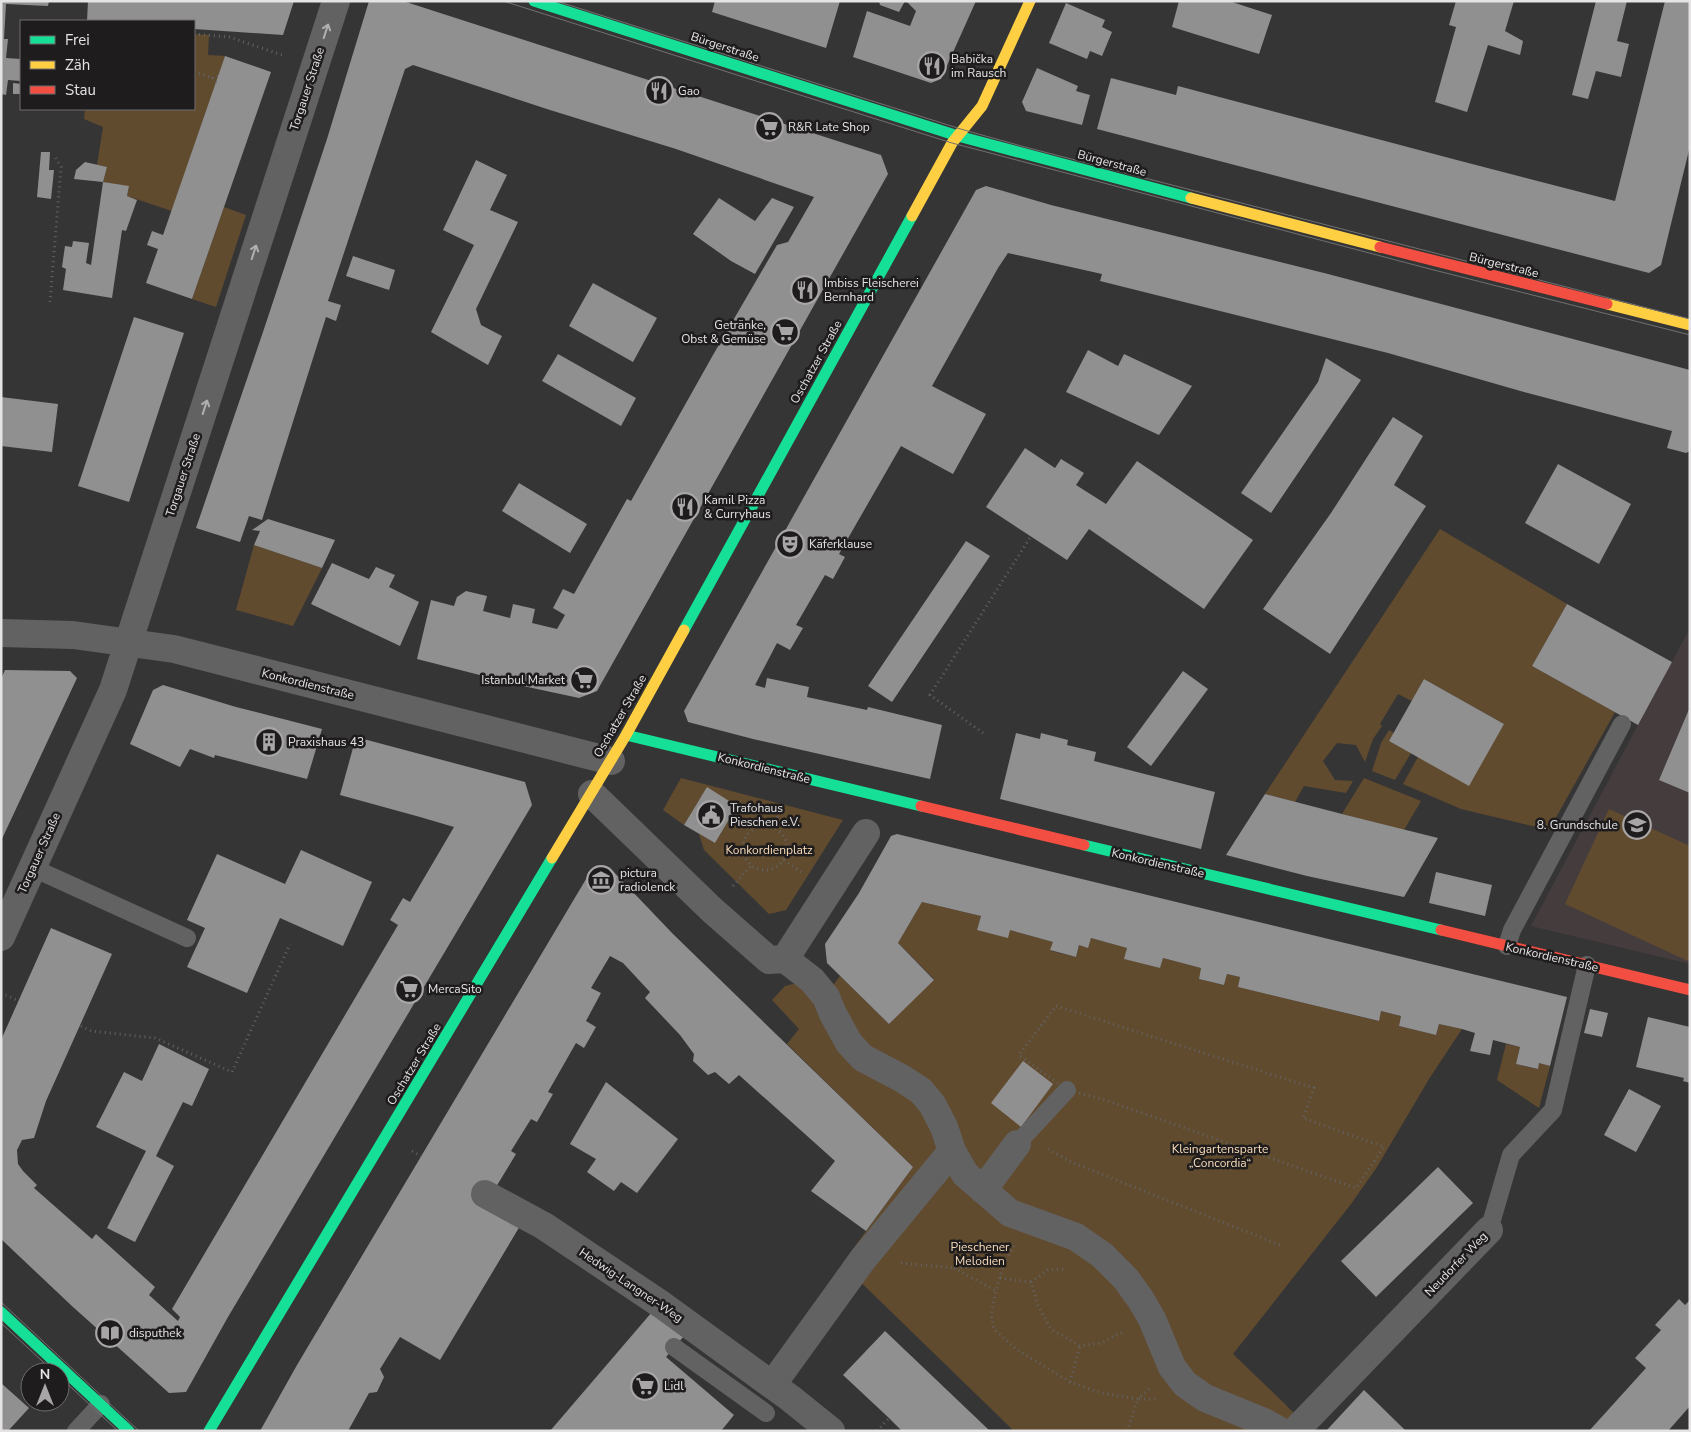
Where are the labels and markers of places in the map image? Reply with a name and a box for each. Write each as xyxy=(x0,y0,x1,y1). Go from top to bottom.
restaurant icon: Babička im Rausch xyxy=(917,51,947,81)
place label: Babička im Rausch xyxy=(951,51,1006,81)
restaurant icon: Gao xyxy=(644,76,674,106)
place label: Gao xyxy=(678,83,700,99)
supermarket icon: R&R Late Shop xyxy=(754,112,784,142)
place label: R&R Late Shop xyxy=(788,119,870,135)
restaurant icon: Imbiss Fleischerei Bernhard xyxy=(790,275,820,305)
place label: Imbiss Fleischerei Bernhard xyxy=(824,275,919,305)
place label: Getränke, Obst & Gemüse xyxy=(681,317,766,347)
supermarket icon: Getränke, Obst & Gemüse xyxy=(770,317,800,347)
restaurant icon: Kamil Pizza & Curryhaus xyxy=(670,492,700,522)
place label: Kamil Pizza & Curryhaus xyxy=(704,492,771,522)
theatre icon: Käferklause xyxy=(775,529,805,559)
place label: Käferklause xyxy=(809,536,872,552)
supermarket icon: Istanbul Market xyxy=(569,665,599,695)
place label: Istanbul Market xyxy=(481,672,566,688)
building icon: Praxishaus 43 xyxy=(254,727,284,757)
place label: Praxishaus 43 xyxy=(288,734,364,750)
public building icon: Trafohaus Pieschen e.V. xyxy=(696,800,726,830)
place label: Trafohaus Pieschen e.V. xyxy=(730,800,800,830)
school or university icon: 8. Grundschule xyxy=(1622,810,1652,840)
place label: 8. Grundschule xyxy=(1537,817,1618,833)
museum icon: pictura radiolenck xyxy=(586,865,616,895)
place label: pictura radiolenck xyxy=(620,865,676,895)
supermarket icon: MercaSito xyxy=(394,974,424,1004)
place label: MercaSito xyxy=(428,981,482,997)
library icon: disputhek xyxy=(95,1318,125,1348)
place label: disputhek xyxy=(129,1325,183,1341)
supermarket icon: Lidl xyxy=(630,1371,660,1401)
place label: Lidl xyxy=(664,1378,684,1394)

